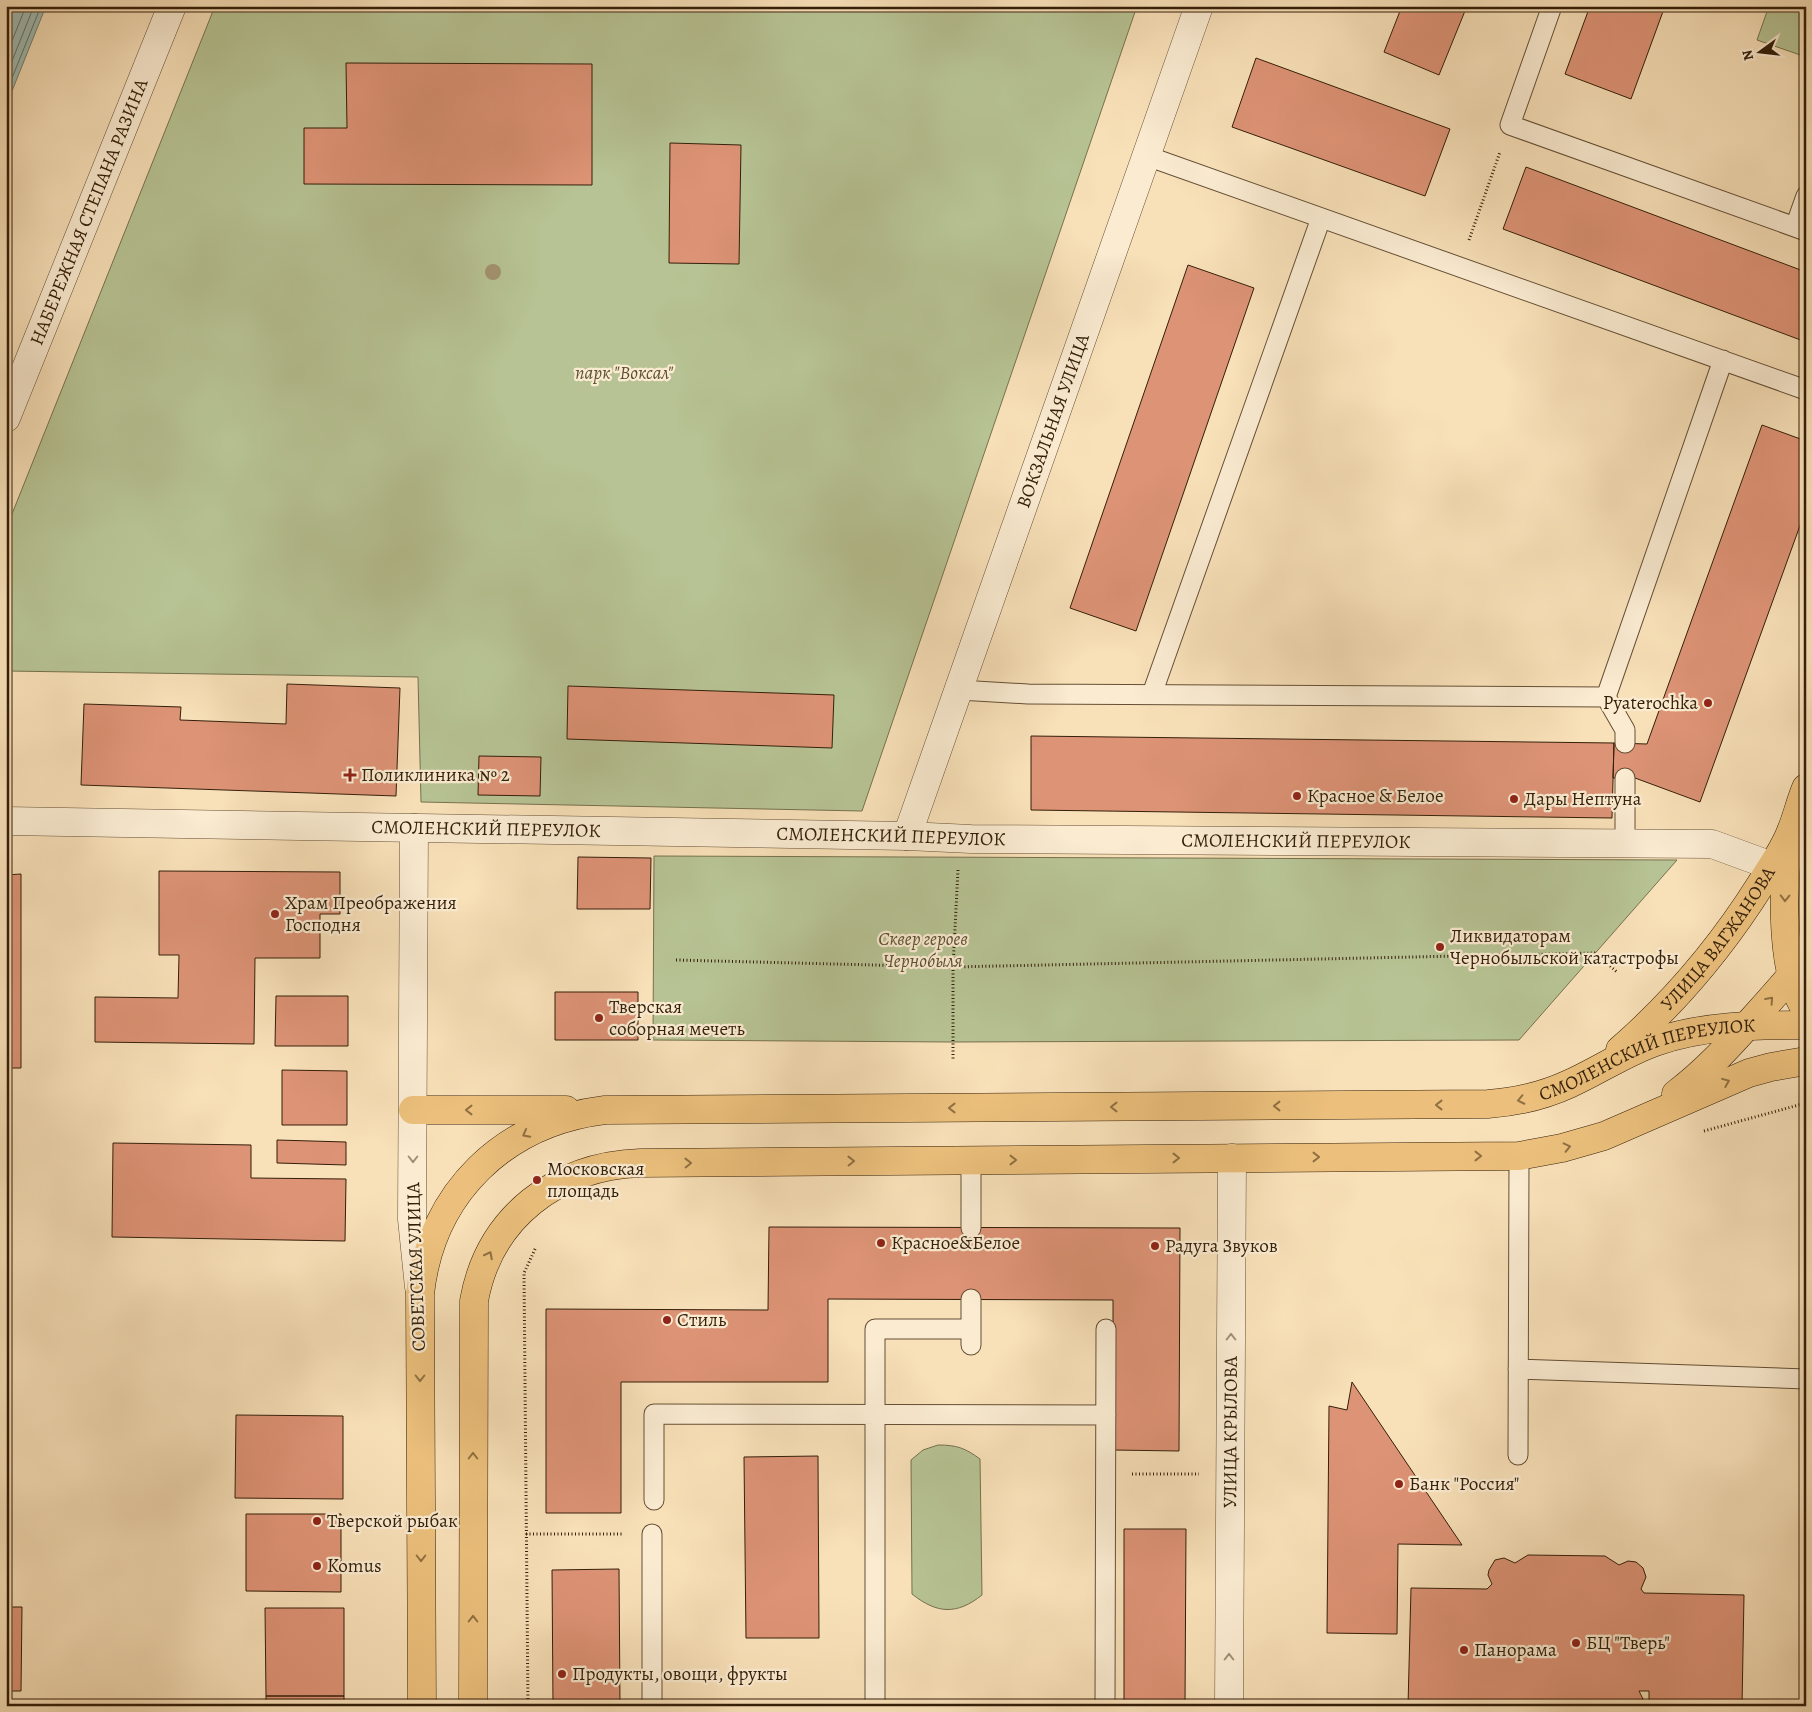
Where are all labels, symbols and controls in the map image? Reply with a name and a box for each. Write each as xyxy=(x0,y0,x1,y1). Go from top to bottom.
north arrow xyxy=(1734,28,1784,78)
text: N xyxy=(1737,48,1758,63)
street label: НАБЕРЕЖНАЯ СТЕПАНА РАЗИНА xyxy=(24,74,155,349)
street label: ВОКЗАЛЬНАЯ УЛИЦА xyxy=(1010,329,1096,512)
park label: парк "Воксал" xyxy=(575,360,673,386)
place label: Pyaterochka xyxy=(1603,690,1698,716)
marker: Pyaterochka xyxy=(1702,697,1714,709)
place label: Поликлиника № 2 xyxy=(361,762,510,788)
marker: Поликлиника № 2 xyxy=(343,768,357,782)
place label: Красное & Белое xyxy=(1307,783,1444,809)
place label: Дары Нептуна xyxy=(1524,786,1642,812)
marker: Красное & Белое xyxy=(1291,790,1303,802)
marker: Дары Нептуна xyxy=(1508,793,1520,805)
street label: СМОЛЕНСКИЙ ПЕРЕУЛОК xyxy=(371,814,601,844)
street label: СМОЛЕНСКИЙ ПЕРЕУЛОК xyxy=(776,821,1005,852)
street label: СМОЛЕНСКИЙ ПЕРЕУЛОК xyxy=(1181,827,1410,855)
street label: УЛИЦА ВАГЖАНОВА xyxy=(1655,861,1782,1017)
place label: Храм Преображения Господня xyxy=(285,890,457,938)
one-way arrow xyxy=(1780,894,1790,902)
marker: Храм Преображения Господня xyxy=(269,908,281,920)
place label: Ликвидаторам Чернобыльской катастрофы xyxy=(1450,923,1679,971)
park label: Сквер героев Чернобыля xyxy=(878,926,968,974)
marker: Ликвидаторам Чернобыльской катастрофы xyxy=(1434,941,1446,953)
place label: Тверская соборная мечеть xyxy=(609,994,745,1042)
one-way arrow xyxy=(1764,997,1773,1006)
marker: Тверская соборная мечеть xyxy=(593,1012,605,1024)
street label: СМОЛЕНСКИЙ ПЕРЕУЛОК xyxy=(1536,1013,1756,1107)
one-way arrow xyxy=(1721,1077,1730,1088)
one-way arrow xyxy=(1516,1094,1525,1104)
one-way arrow xyxy=(1435,1100,1442,1110)
one-way arrow xyxy=(1272,1101,1280,1111)
one-way arrow xyxy=(947,1102,955,1113)
one-way arrow xyxy=(1110,1102,1118,1112)
one-way arrow xyxy=(465,1105,472,1115)
one-way arrow xyxy=(522,1127,531,1137)
one-way arrow xyxy=(1563,1142,1572,1153)
one-way arrow xyxy=(1474,1151,1482,1161)
one-way arrow xyxy=(1312,1152,1320,1162)
one-way arrow xyxy=(1172,1153,1180,1163)
one-way arrow xyxy=(1009,1154,1017,1165)
one-way arrow xyxy=(408,1156,418,1163)
place label: Московская площадь xyxy=(547,1156,644,1204)
one-way arrow xyxy=(847,1156,855,1166)
one-way arrow xyxy=(685,1158,693,1168)
marker: Московская площадь xyxy=(531,1174,543,1186)
street label: СОВЕТСКАЯ УЛИЦА xyxy=(400,1181,432,1352)
place label: Красное&Белое xyxy=(891,1230,1020,1256)
place label: Радуга Звуков xyxy=(1165,1233,1278,1259)
marker: Красное&Белое xyxy=(875,1237,887,1249)
marker: Радуга Звуков xyxy=(1149,1240,1161,1252)
one-way arrow xyxy=(483,1251,493,1260)
place label: Стиль xyxy=(677,1307,726,1333)
marker: Стиль xyxy=(661,1314,673,1326)
one-way arrow xyxy=(1226,1333,1236,1340)
street label: УЛИЦА КРЫЛОВА xyxy=(1217,1355,1244,1508)
one-way arrow xyxy=(415,1374,425,1382)
one-way arrow xyxy=(468,1452,478,1460)
place label: Банк "Россия" xyxy=(1409,1471,1519,1497)
marker: Банк "Россия" xyxy=(1393,1478,1405,1490)
place label: Тверской рыбак xyxy=(327,1508,458,1534)
marker: Тверской рыбак xyxy=(311,1515,323,1527)
place label: Komus xyxy=(327,1553,382,1579)
one-way arrow xyxy=(416,1554,426,1562)
marker: Komus xyxy=(311,1560,323,1572)
one-way arrow xyxy=(468,1615,478,1622)
place label: БЦ "Тверь" xyxy=(1586,1630,1670,1656)
place label: Панорама xyxy=(1474,1637,1557,1663)
marker: БЦ "Тверь" xyxy=(1570,1637,1582,1649)
marker: Панорама xyxy=(1458,1644,1470,1656)
one-way arrow xyxy=(1224,1653,1234,1660)
place label: Продукты, овощи, фрукты xyxy=(572,1661,788,1687)
marker: Продукты, овощи, фрукты xyxy=(556,1668,568,1680)

